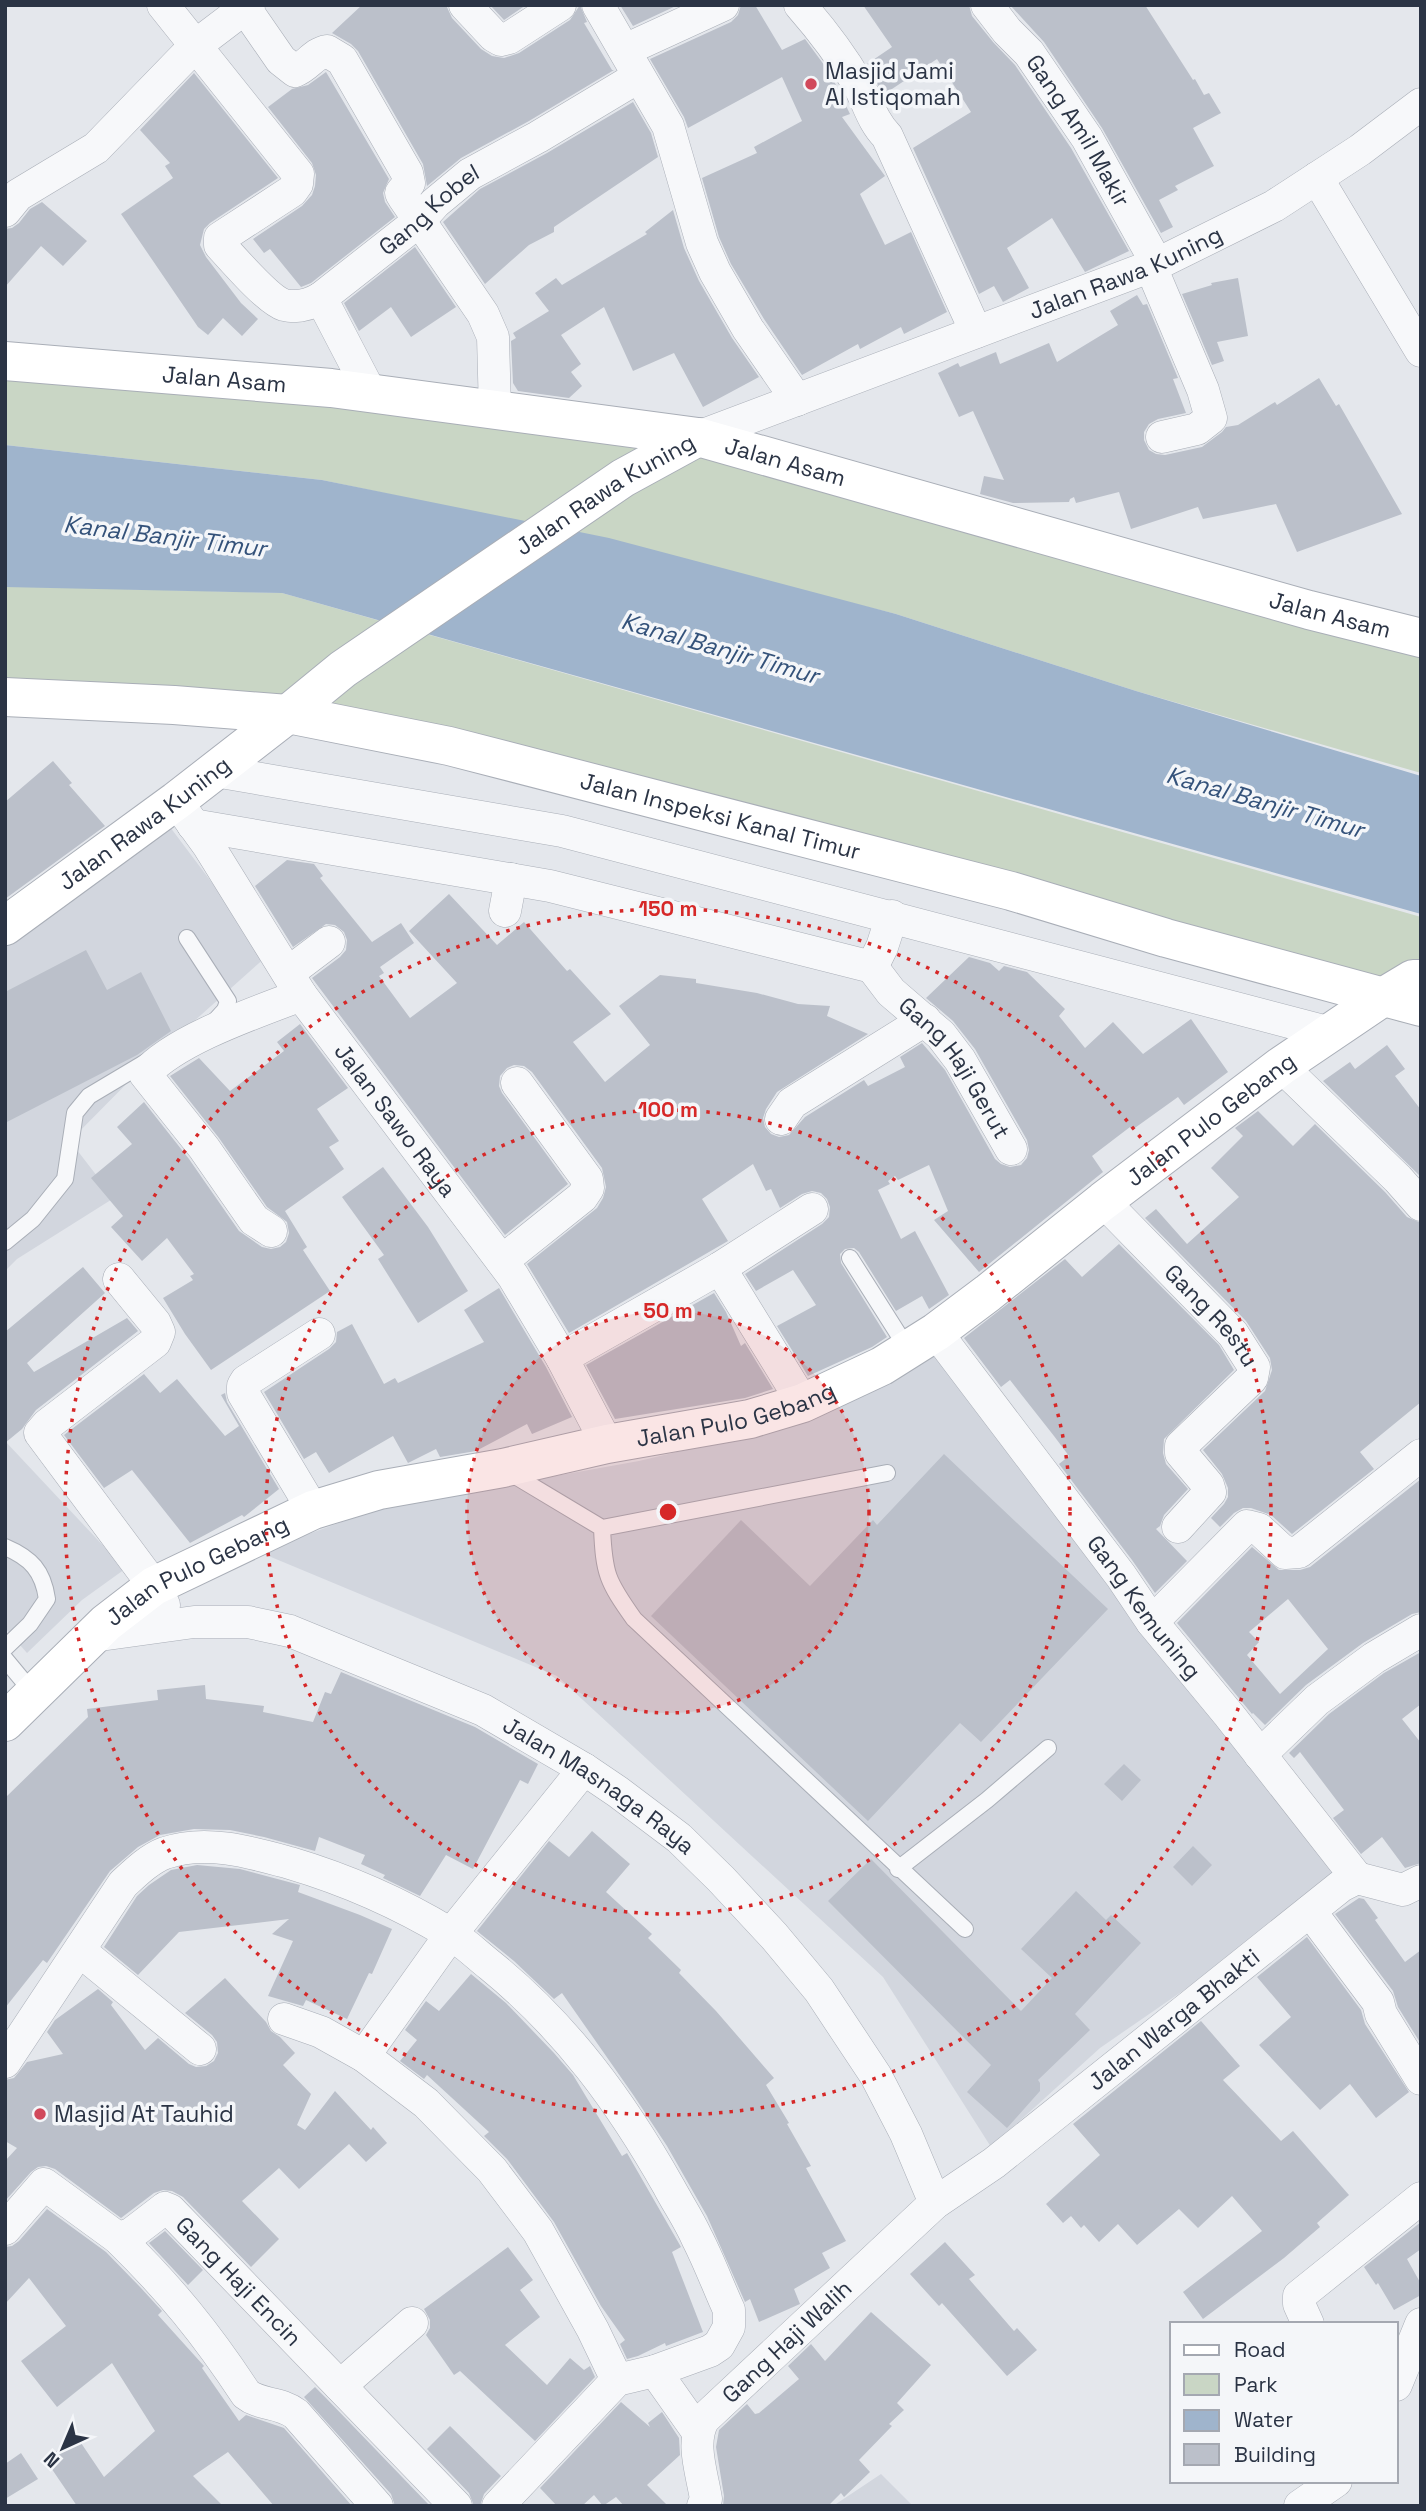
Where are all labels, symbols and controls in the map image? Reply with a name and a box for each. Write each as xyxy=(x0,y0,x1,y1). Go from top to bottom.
street label: Gang Amil Makir xyxy=(1019,49,1137,212)
place label: Masjid Jami Al Istiqomah xyxy=(825,56,961,112)
marker: Masjid Jami Al Istiqomah xyxy=(803,76,819,92)
street label: Gang Kobel xyxy=(372,157,484,262)
street label: Jalan Rawa Kuning xyxy=(1025,219,1227,326)
street label: Jalan Asam xyxy=(161,359,288,399)
street label: Jalan Rawa Kuning xyxy=(510,427,700,562)
street label: Jalan Asam xyxy=(721,430,849,493)
water label: Kanal Banjir Timur xyxy=(62,508,271,564)
street label: Jalan Asam xyxy=(1266,585,1394,645)
water label: Kanal Banjir Timur xyxy=(618,605,825,692)
street label: Jalan Rawa Kuning xyxy=(52,750,236,897)
water label: Kanal Banjir Timur xyxy=(1163,759,1370,846)
street label: Jalan Inspeksi Kanal Timur xyxy=(577,766,864,867)
text: 150 m xyxy=(639,895,697,922)
street label: Gang Haji Gerut xyxy=(893,990,1017,1144)
street label: Jalan Sawo Raya xyxy=(328,1037,463,1203)
street label: Jalan Pulo Gebang xyxy=(1120,1046,1301,1193)
text: 100 m xyxy=(638,1096,698,1123)
street label: Gang Restu xyxy=(1158,1258,1265,1372)
text: 50 m xyxy=(643,1297,693,1324)
street label: Jalan Pulo Gebang xyxy=(634,1375,840,1454)
centre of rings xyxy=(656,1500,680,1524)
street label: Jalan Pulo Gebang xyxy=(99,1509,293,1633)
street label: Gang Kemuning xyxy=(1080,1529,1208,1685)
street label: Jalan Masnaga Raya xyxy=(497,1710,702,1861)
street label: Jalan Warga Bhakti xyxy=(1082,1942,1266,2097)
place label: Masjid At Tauhid xyxy=(54,2099,234,2129)
marker: Masjid At Tauhid xyxy=(32,2106,48,2122)
street label: Gang Haji Encin xyxy=(169,2210,308,2353)
street label: Gang Haji Walih xyxy=(716,2273,858,2410)
legend xyxy=(1170,2322,1398,2483)
text: Road xyxy=(1234,2336,1286,2363)
text: Park xyxy=(1234,2371,1278,2398)
text: Water xyxy=(1234,2406,1293,2433)
north arrow xyxy=(28,2413,98,2483)
text: Building xyxy=(1234,2441,1316,2468)
text: N xyxy=(38,2446,65,2473)

